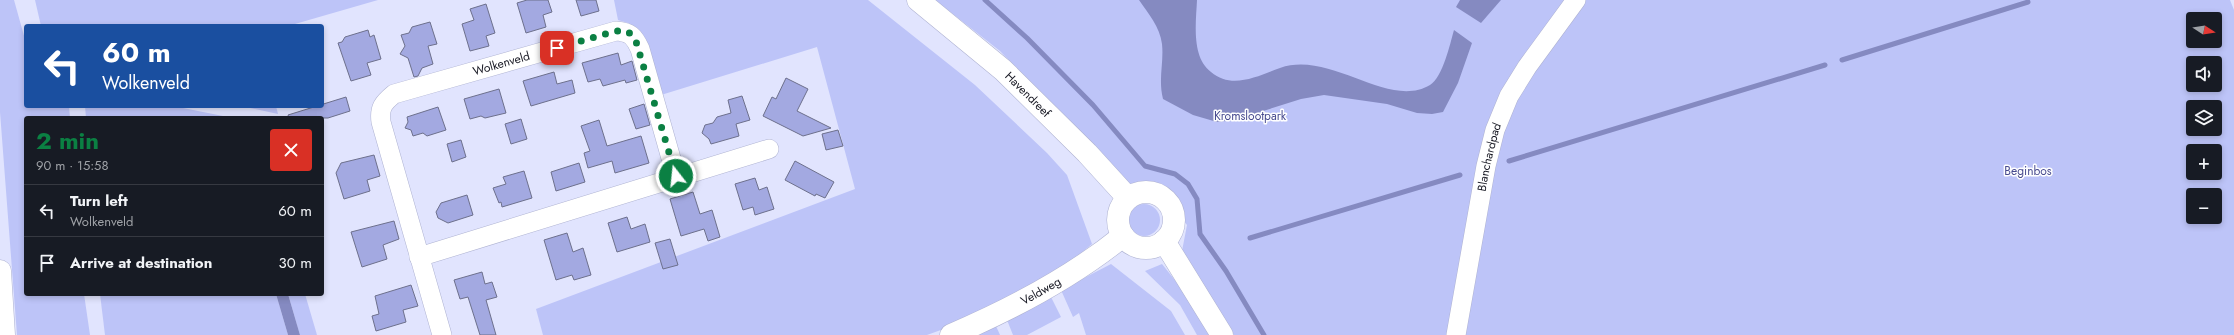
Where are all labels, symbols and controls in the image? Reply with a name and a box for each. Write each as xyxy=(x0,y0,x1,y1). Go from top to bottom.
north arrow xyxy=(2186,12,2222,48)
map controls xyxy=(2186,12,2222,224)
pin xyxy=(540,31,574,65)
text: 60 m xyxy=(102,32,171,73)
icon: arrive xyxy=(546,37,568,59)
icon: left xyxy=(36,40,88,92)
street label: Wolkenveld xyxy=(471,47,532,80)
button: sound xyxy=(2186,56,2222,92)
street label: Havendreef xyxy=(1001,68,1055,122)
text: Wolkenveld xyxy=(102,70,190,96)
button: layers xyxy=(2186,100,2222,136)
park label: Kromslootpark xyxy=(1214,107,1287,125)
street label: Blanchardpad xyxy=(1473,120,1506,193)
text: 2 min xyxy=(36,123,99,158)
button: close xyxy=(270,129,312,171)
button: + xyxy=(2186,144,2222,180)
position arrow xyxy=(655,155,697,197)
text: 90 m · 15:58 xyxy=(36,156,109,175)
park label: Beginbos xyxy=(2004,162,2052,180)
button: − xyxy=(2186,188,2222,224)
text: Turn left xyxy=(70,190,128,212)
icon: left xyxy=(36,200,58,222)
text: 60 m xyxy=(278,200,312,222)
text: Wolkenveld xyxy=(70,212,134,231)
icon: arrive xyxy=(36,252,58,274)
text: Arrive at destination xyxy=(70,252,212,274)
text: 30 m xyxy=(279,252,312,274)
street label: Veldweg xyxy=(1017,272,1064,310)

